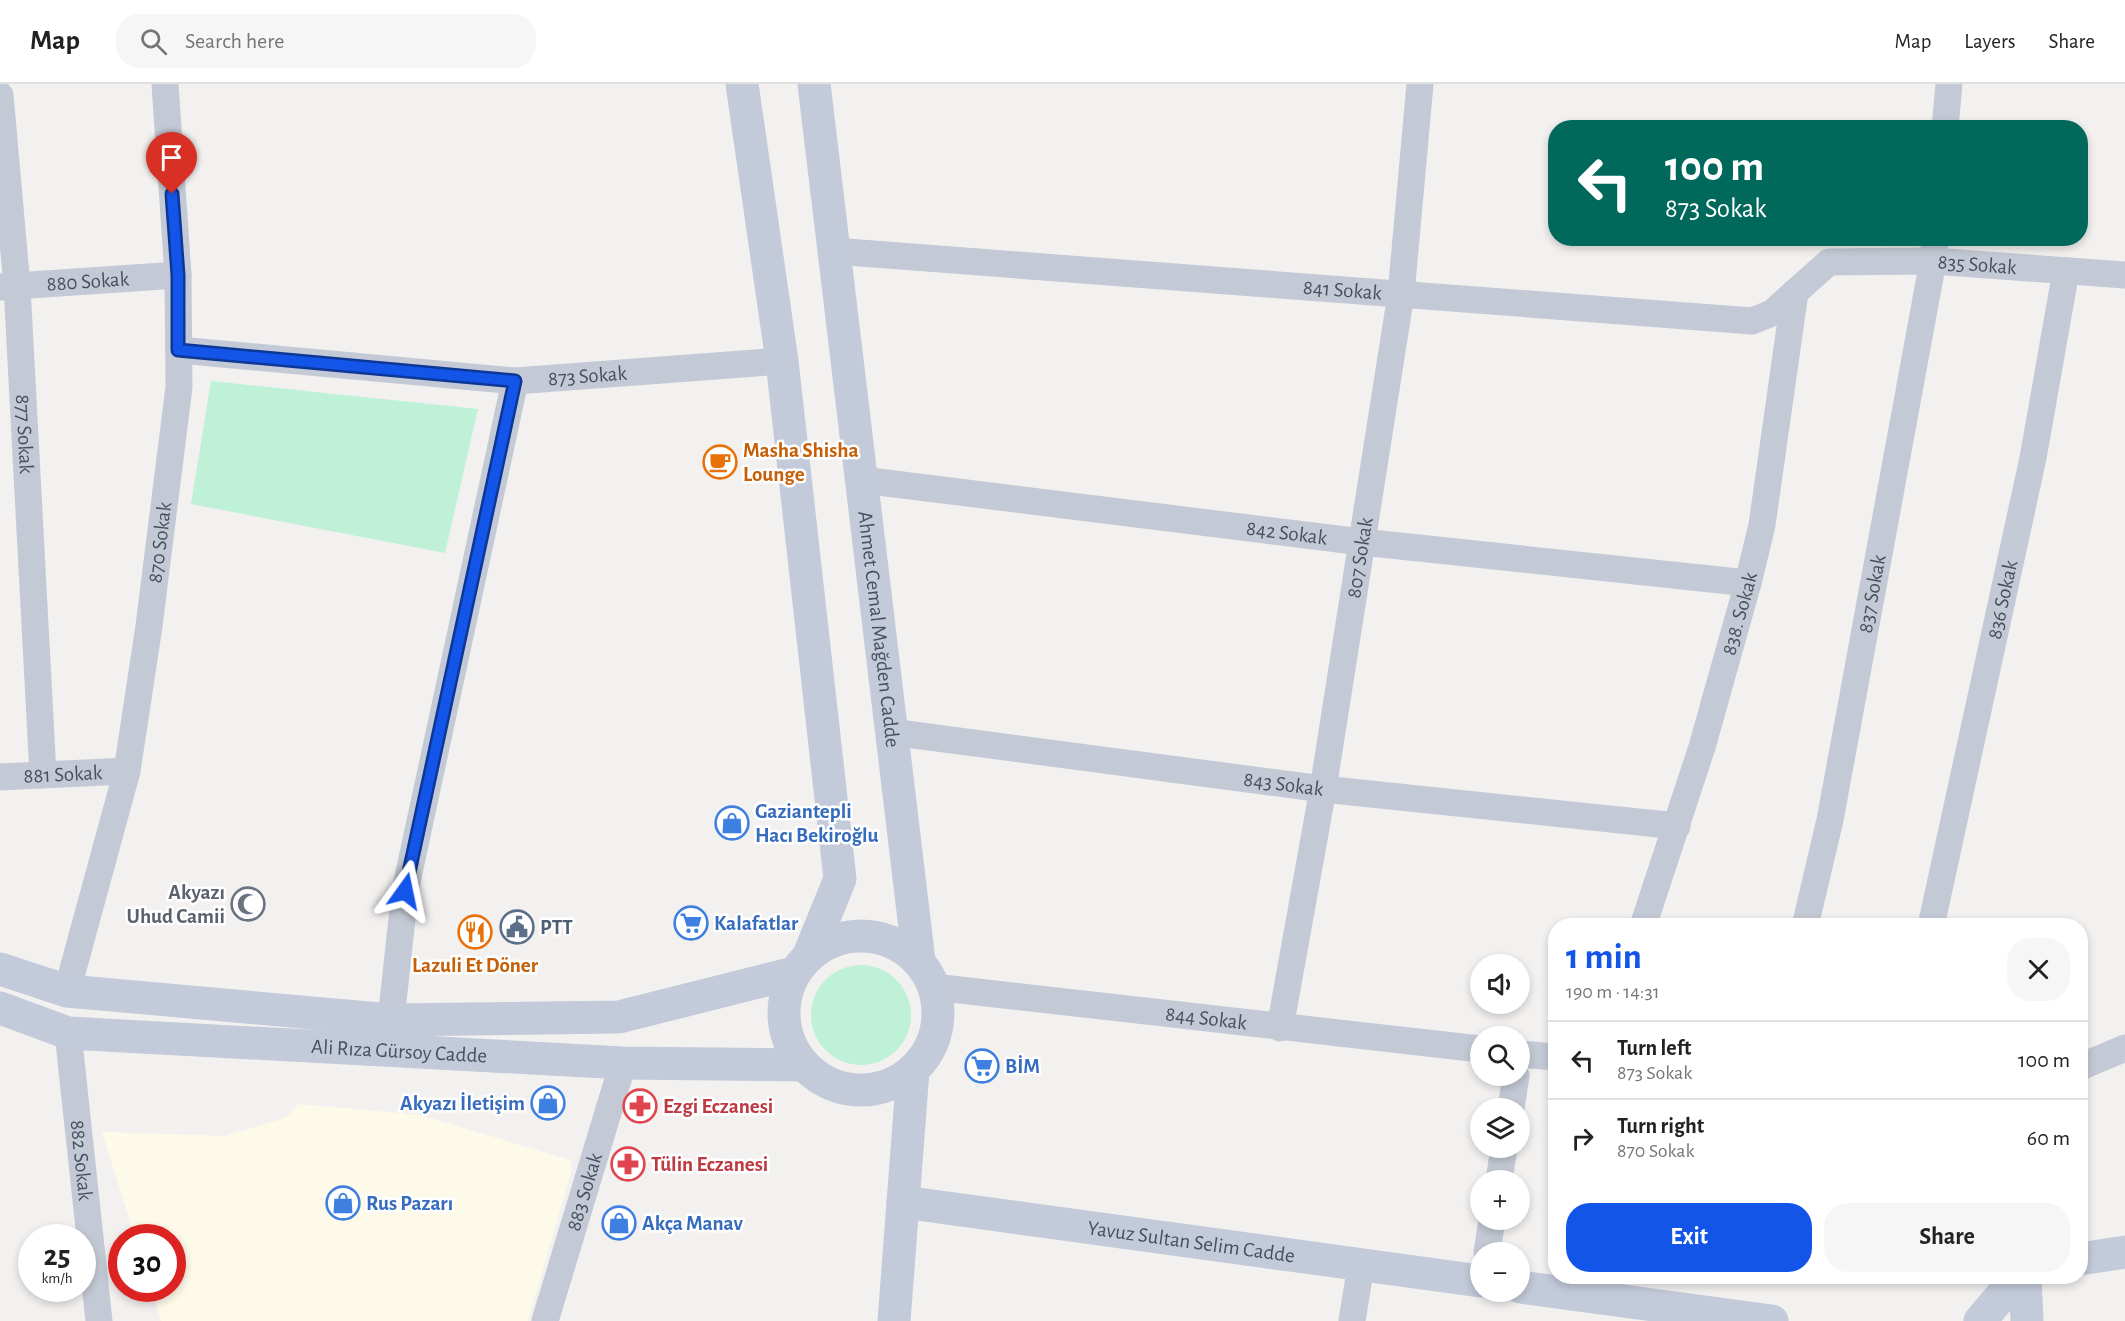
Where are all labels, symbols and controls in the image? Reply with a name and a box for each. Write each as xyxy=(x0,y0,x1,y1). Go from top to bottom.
search box xyxy=(116,14,536,68)
icon: search xyxy=(137,25,170,58)
text: Map xyxy=(30,27,80,55)
text: Search here xyxy=(185,30,284,52)
text: Map xyxy=(1895,31,1931,52)
text: Layers xyxy=(1964,31,2015,52)
text: Share xyxy=(2048,31,2095,52)
pin xyxy=(146,132,197,194)
icon: arrive xyxy=(155,141,188,174)
icon: left xyxy=(1566,144,1644,222)
text: 100 m xyxy=(1665,146,1764,188)
text: 873 Sokak xyxy=(1665,195,1767,222)
street label: 835 Sokak xyxy=(1937,251,2018,278)
street label: 880 Sokak xyxy=(46,268,130,295)
street label: 841 Sokak xyxy=(1302,277,1383,304)
street label: 873 Sokak xyxy=(547,363,628,390)
street label: 877 Sokak xyxy=(12,394,37,475)
place label: Masha Shisha Lounge xyxy=(743,440,859,485)
cafe icon: Masha Shisha Lounge xyxy=(702,444,738,480)
street label: 870 Sokak xyxy=(144,500,176,584)
street label: Ahmet Cemal Mağden Cadde xyxy=(854,510,903,749)
street label: 807 Sokak xyxy=(1343,515,1377,600)
street label: 842 Sokak xyxy=(1245,518,1329,549)
street label: 837 Sokak xyxy=(1855,553,1890,635)
street label: 836 Sokak xyxy=(1984,558,2022,641)
street label: 838. Sokak xyxy=(1718,570,1761,658)
street label: 881 Sokak xyxy=(23,762,103,787)
street label: 843 Sokak xyxy=(1242,769,1325,800)
place label: Gaziantepli Hacı Bekiroğlu xyxy=(755,801,879,846)
shop icon: Gaziantepli Hacı Bekiroğlu xyxy=(714,805,750,841)
position arrow xyxy=(373,859,437,923)
place label: Akyazı Uhud Camii xyxy=(126,882,225,927)
mosque icon: Akyazı Uhud Camii xyxy=(230,886,266,922)
supermarket icon: Kalafatlar xyxy=(673,905,709,941)
public building icon: PTT xyxy=(499,909,535,945)
place label: Kalafatlar xyxy=(714,913,799,934)
restaurant icon: Lazuli Et Döner xyxy=(457,914,493,950)
place label: PTT xyxy=(540,917,573,938)
button: close xyxy=(2007,938,2070,1001)
text: 1 min xyxy=(1566,939,1642,975)
map controls xyxy=(1470,954,1530,1302)
button: sound xyxy=(1470,954,1530,1014)
place label: Lazuli Et Döner xyxy=(412,955,539,976)
text: 190 m · 14:31 xyxy=(1566,982,1660,1002)
street label: 844 Sokak xyxy=(1164,1003,1248,1034)
button: search xyxy=(1470,1026,1530,1086)
street label: Ali Rıza Gürsoy Cadde xyxy=(310,1036,488,1067)
text: Turn left xyxy=(1617,1037,1691,1059)
icon: left xyxy=(1566,1044,1599,1077)
supermarket icon: BİM xyxy=(964,1048,1000,1084)
text: 100 m xyxy=(2018,1049,2070,1071)
place label: BİM xyxy=(1005,1055,1040,1077)
text: 873 Sokak xyxy=(1617,1063,1692,1083)
shop icon: Akyazı İletişim xyxy=(530,1085,566,1121)
pharmacy icon: Ezgi Eczanesi xyxy=(622,1088,658,1124)
place label: Akyazı İletişim xyxy=(400,1092,525,1114)
place label: Ezgi Eczanesi xyxy=(663,1096,773,1117)
button: layers xyxy=(1470,1098,1530,1158)
text: Turn right xyxy=(1617,1115,1704,1137)
street label: 882 Sokak xyxy=(66,1119,96,1202)
icon: right xyxy=(1566,1122,1599,1155)
text: 60 m xyxy=(2027,1127,2070,1149)
text: 870 Sokak xyxy=(1617,1141,1695,1161)
pharmacy icon: Tülin Eczanesi xyxy=(610,1146,646,1182)
street label: 883 Sokak xyxy=(563,1150,606,1233)
place label: Tülin Eczanesi xyxy=(651,1154,768,1175)
button: + xyxy=(1470,1170,1530,1230)
shop icon: Rus Pazarı xyxy=(325,1185,361,1221)
place label: Rus Pazarı xyxy=(366,1193,453,1214)
button: Exit xyxy=(1566,1203,1812,1272)
button: Share xyxy=(1824,1203,2070,1272)
shop icon: Akça Manav xyxy=(601,1205,637,1241)
place label: Akça Manav xyxy=(642,1213,744,1234)
street label: Yavuz Sultan Selim Cadde xyxy=(1086,1217,1296,1267)
speed limit sign: 30 xyxy=(108,1224,186,1302)
text: 25 xyxy=(43,1241,71,1271)
button: − xyxy=(1470,1242,1530,1302)
text: km/h xyxy=(42,1271,72,1286)

